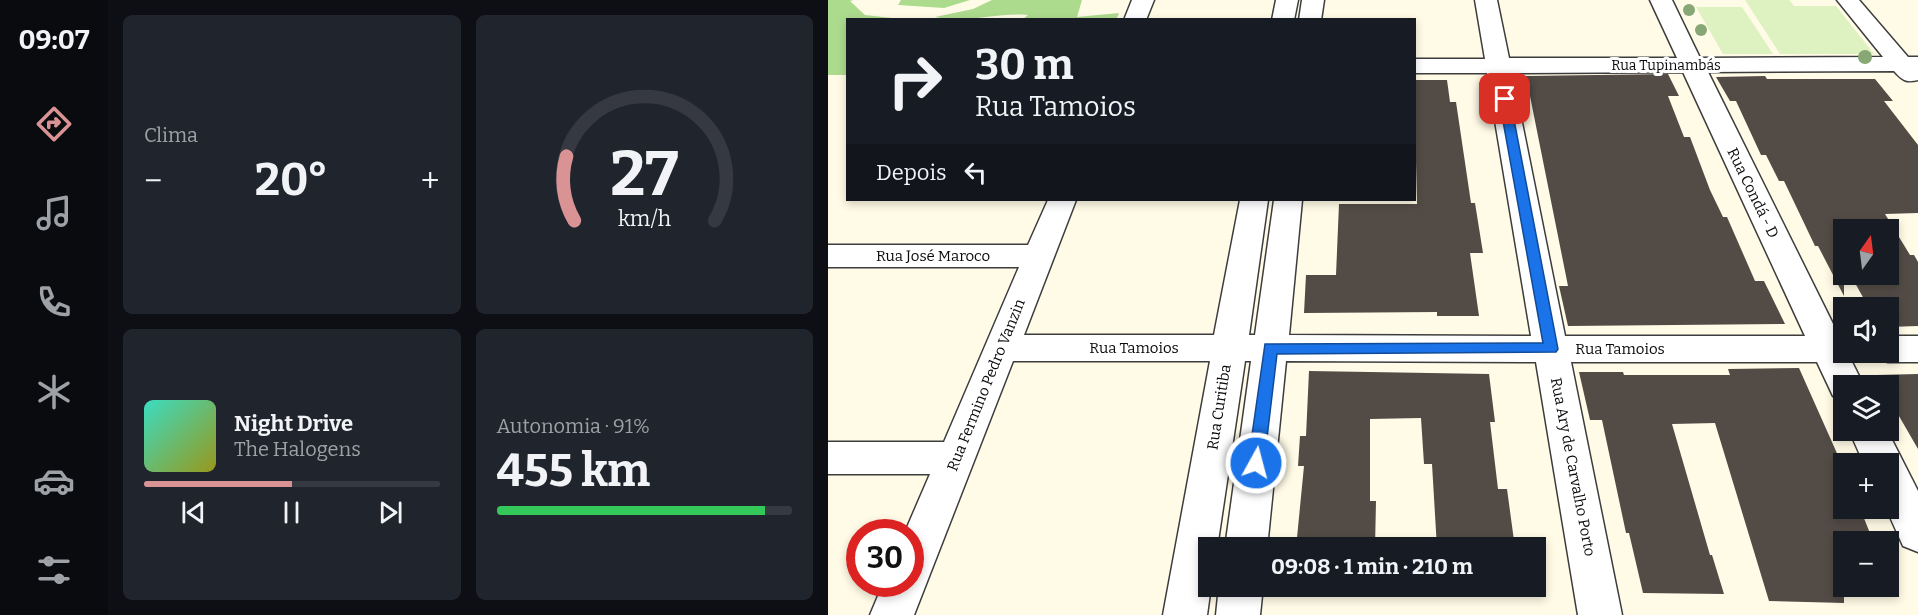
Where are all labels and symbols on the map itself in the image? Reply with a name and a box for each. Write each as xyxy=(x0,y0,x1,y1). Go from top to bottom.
street label: Rua Tupinambás xyxy=(1611,57,1721,74)
pin xyxy=(1479,73,1530,124)
street label: Rua Condá - D xyxy=(1723,145,1783,241)
north arrow xyxy=(1833,219,1899,285)
street label: Rua José Maroco xyxy=(876,247,990,265)
street label: Rua Fermino Pedro Vanzin xyxy=(943,296,1029,474)
street label: Rua Tamoios xyxy=(1089,339,1179,357)
street label: Rua Tamoios xyxy=(1575,340,1665,358)
street label: Rua Curitiba xyxy=(1203,363,1235,451)
street label: Rua Ary de Carvalho Porto xyxy=(1547,376,1599,558)
position arrow xyxy=(1224,431,1288,495)
speed limit sign: 30 xyxy=(846,519,924,597)

